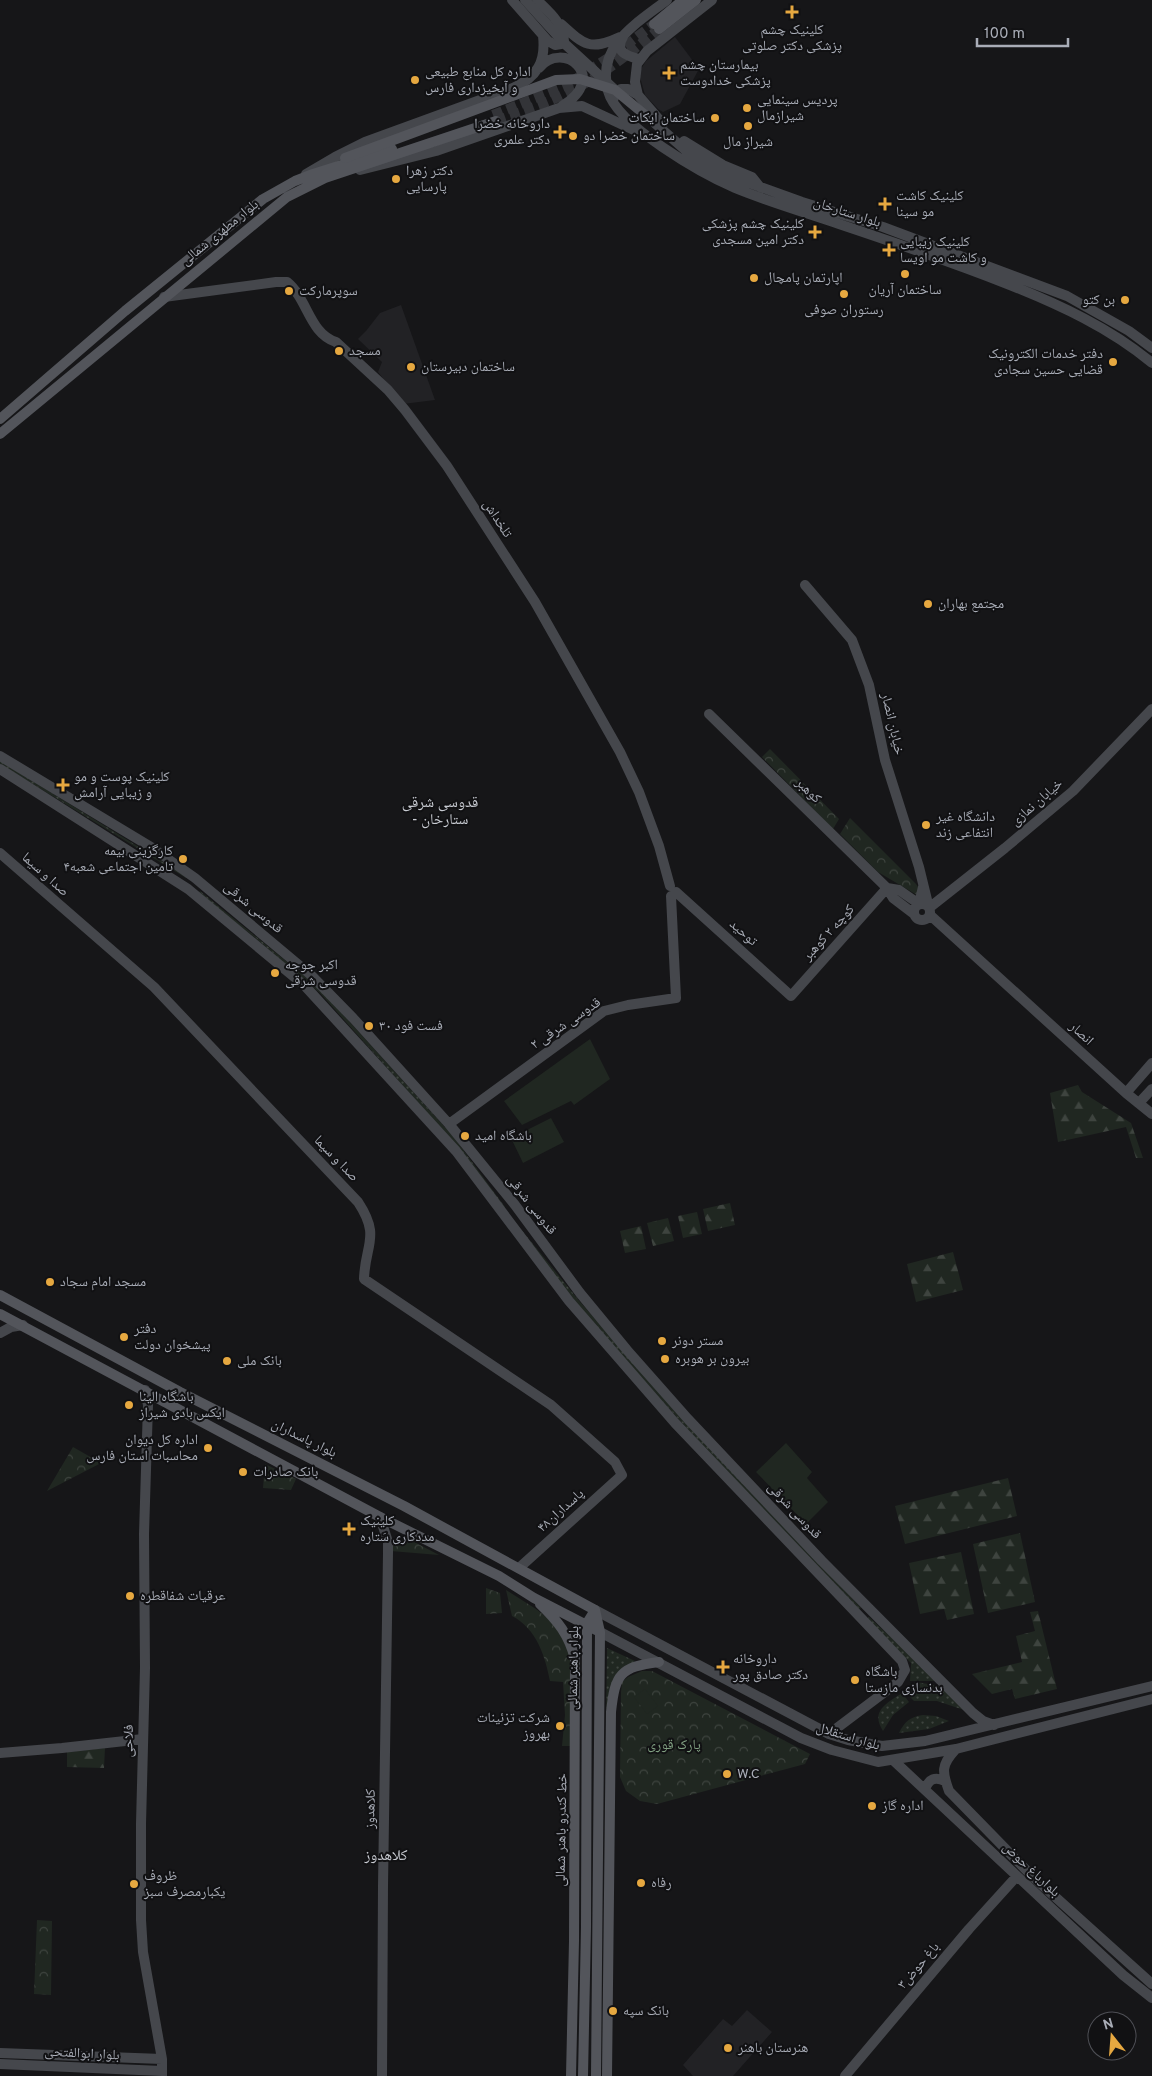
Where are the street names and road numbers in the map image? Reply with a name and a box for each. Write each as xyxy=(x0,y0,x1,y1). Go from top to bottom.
street label: بلوار ستارخان xyxy=(811,194,883,232)
street label: بلوار مطهرى شمالى xyxy=(178,196,262,270)
street label: تلخداش xyxy=(479,497,516,541)
street label: خیابان انصار xyxy=(876,690,907,757)
street label: کوهبر xyxy=(791,774,825,807)
street label: خیابان نمازی xyxy=(1007,776,1067,830)
street label: صدا و سیما xyxy=(18,849,72,901)
street label: قدوسی شرقی xyxy=(220,878,286,938)
street label: کوچه ۲ کوهبر xyxy=(799,901,859,965)
street label: توحید xyxy=(725,916,761,950)
street label: قدوسی شرقی ۲ xyxy=(528,994,604,1054)
street label: انصار xyxy=(1065,1018,1097,1049)
street label: صدا و سیما xyxy=(310,1132,362,1186)
street label: قدوسی شرقی xyxy=(502,1172,560,1239)
street label: بلوار پاسداران xyxy=(269,1416,339,1462)
street label: قدوسی شرقی xyxy=(763,1479,825,1543)
street label: پاسداران۴۸ xyxy=(534,1485,588,1536)
street label: بلوار باهنر شمالی xyxy=(565,1625,583,1710)
street label: بلوار استقلال xyxy=(814,1719,882,1755)
street label: فلاحی xyxy=(120,1724,138,1758)
street label: خط کندرو باهنر شمالی xyxy=(553,1773,571,1887)
street label: کلاهدوز xyxy=(362,1789,380,1830)
street label: بلوارباغ حوض xyxy=(999,1839,1063,1901)
street label: باغ حوض۳ xyxy=(894,1939,944,1993)
street label: بلوار ابوالفتحی xyxy=(44,2044,120,2064)

